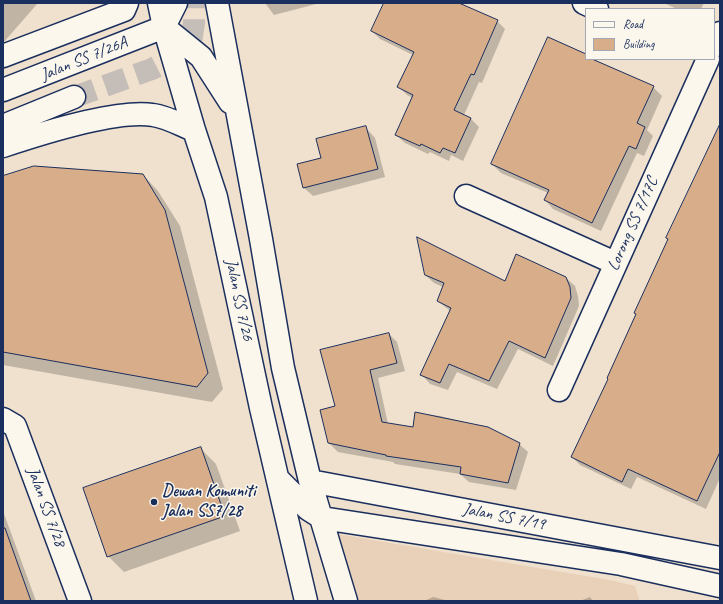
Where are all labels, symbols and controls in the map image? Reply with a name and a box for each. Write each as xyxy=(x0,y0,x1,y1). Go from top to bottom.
legend xyxy=(585,8,715,60)
text: Road xyxy=(623,16,643,32)
street label: Jalan SS 7/26A xyxy=(38,32,130,86)
text: Building xyxy=(623,36,655,52)
street label: Lorong SS 7/17C xyxy=(603,174,663,274)
street label: Jalan SS 7/26 xyxy=(220,257,258,343)
street label: Jalan SS 7/28 xyxy=(22,464,70,550)
place label: Dewan Komuniti Jalan SS7/28 xyxy=(162,482,255,522)
marker: Dewan Komuniti Jalan SS7/28 xyxy=(149,497,159,507)
street label: Jalan SS 7/19 xyxy=(461,499,547,535)

